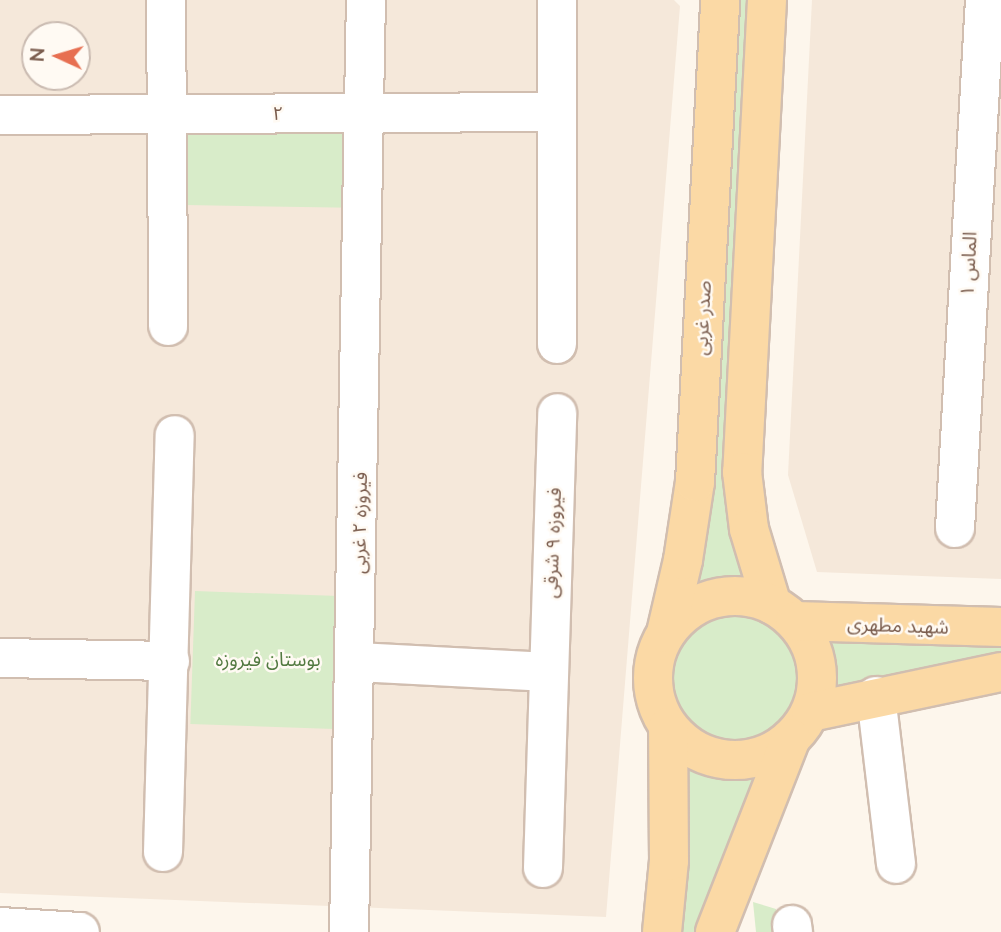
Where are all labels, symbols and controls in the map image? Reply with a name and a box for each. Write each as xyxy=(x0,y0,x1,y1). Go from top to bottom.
north arrow xyxy=(21,21,91,91)
text: N xyxy=(25,47,50,63)
street label: ۲ xyxy=(273,103,283,125)
street label: الماس ۱ xyxy=(956,231,982,297)
street label: صدر غربی xyxy=(690,280,716,356)
street label: فیروزه ۲ غربی xyxy=(348,472,372,574)
street label: فیروزه ۹ شرقی xyxy=(540,487,566,599)
street label: شهید مطهری xyxy=(847,613,949,639)
park label: بوستان فیروزه xyxy=(215,649,321,671)

